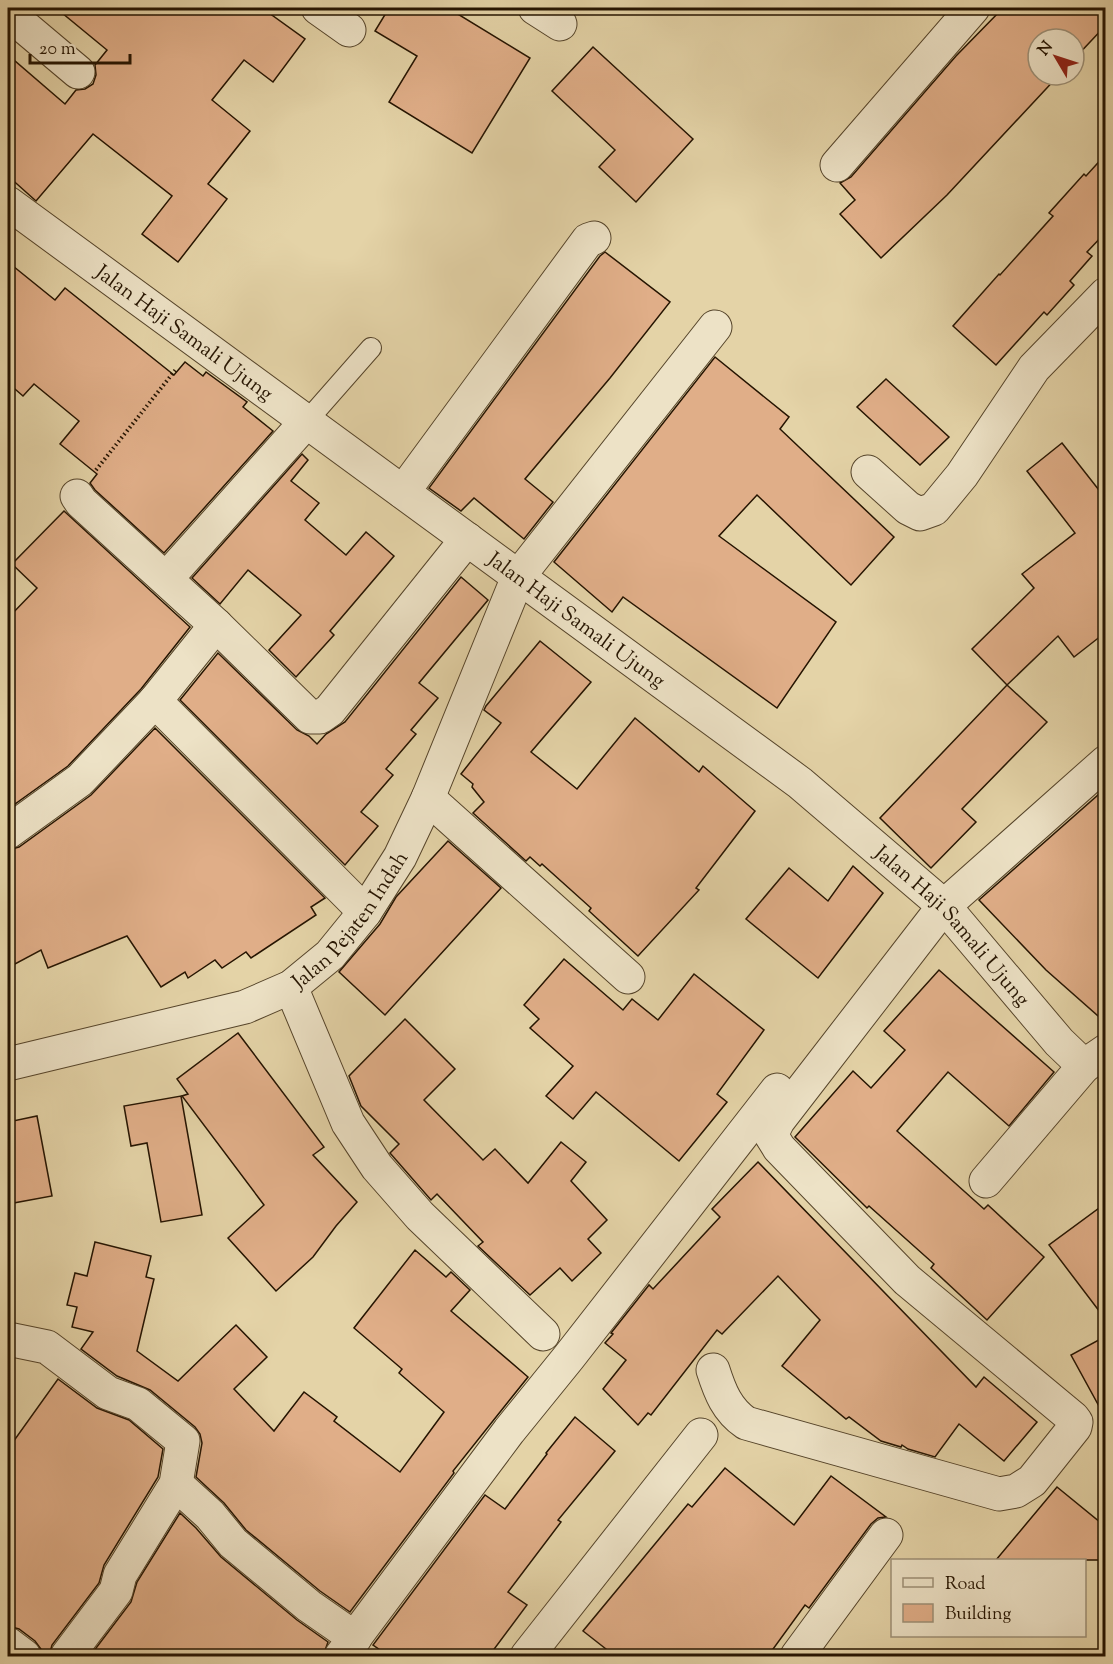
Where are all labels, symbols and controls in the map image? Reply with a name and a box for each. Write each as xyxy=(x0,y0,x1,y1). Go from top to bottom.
scale bar xyxy=(30,27,130,65)
north arrow xyxy=(1026,27,1086,87)
text: 20 m xyxy=(39,37,76,63)
text: N xyxy=(1033,37,1059,61)
street label: Jalan Haji Samali Ujung xyxy=(88,258,279,409)
street label: Jalan Haji Samali Ujung xyxy=(480,545,671,696)
street label: Jalan Haji Samali Ujung xyxy=(866,839,1036,1014)
street label: Jalan Pejaten Indah xyxy=(286,846,417,998)
legend xyxy=(891,1559,1086,1637)
text: Road xyxy=(945,1572,985,1598)
text: Building xyxy=(945,1602,1011,1628)

